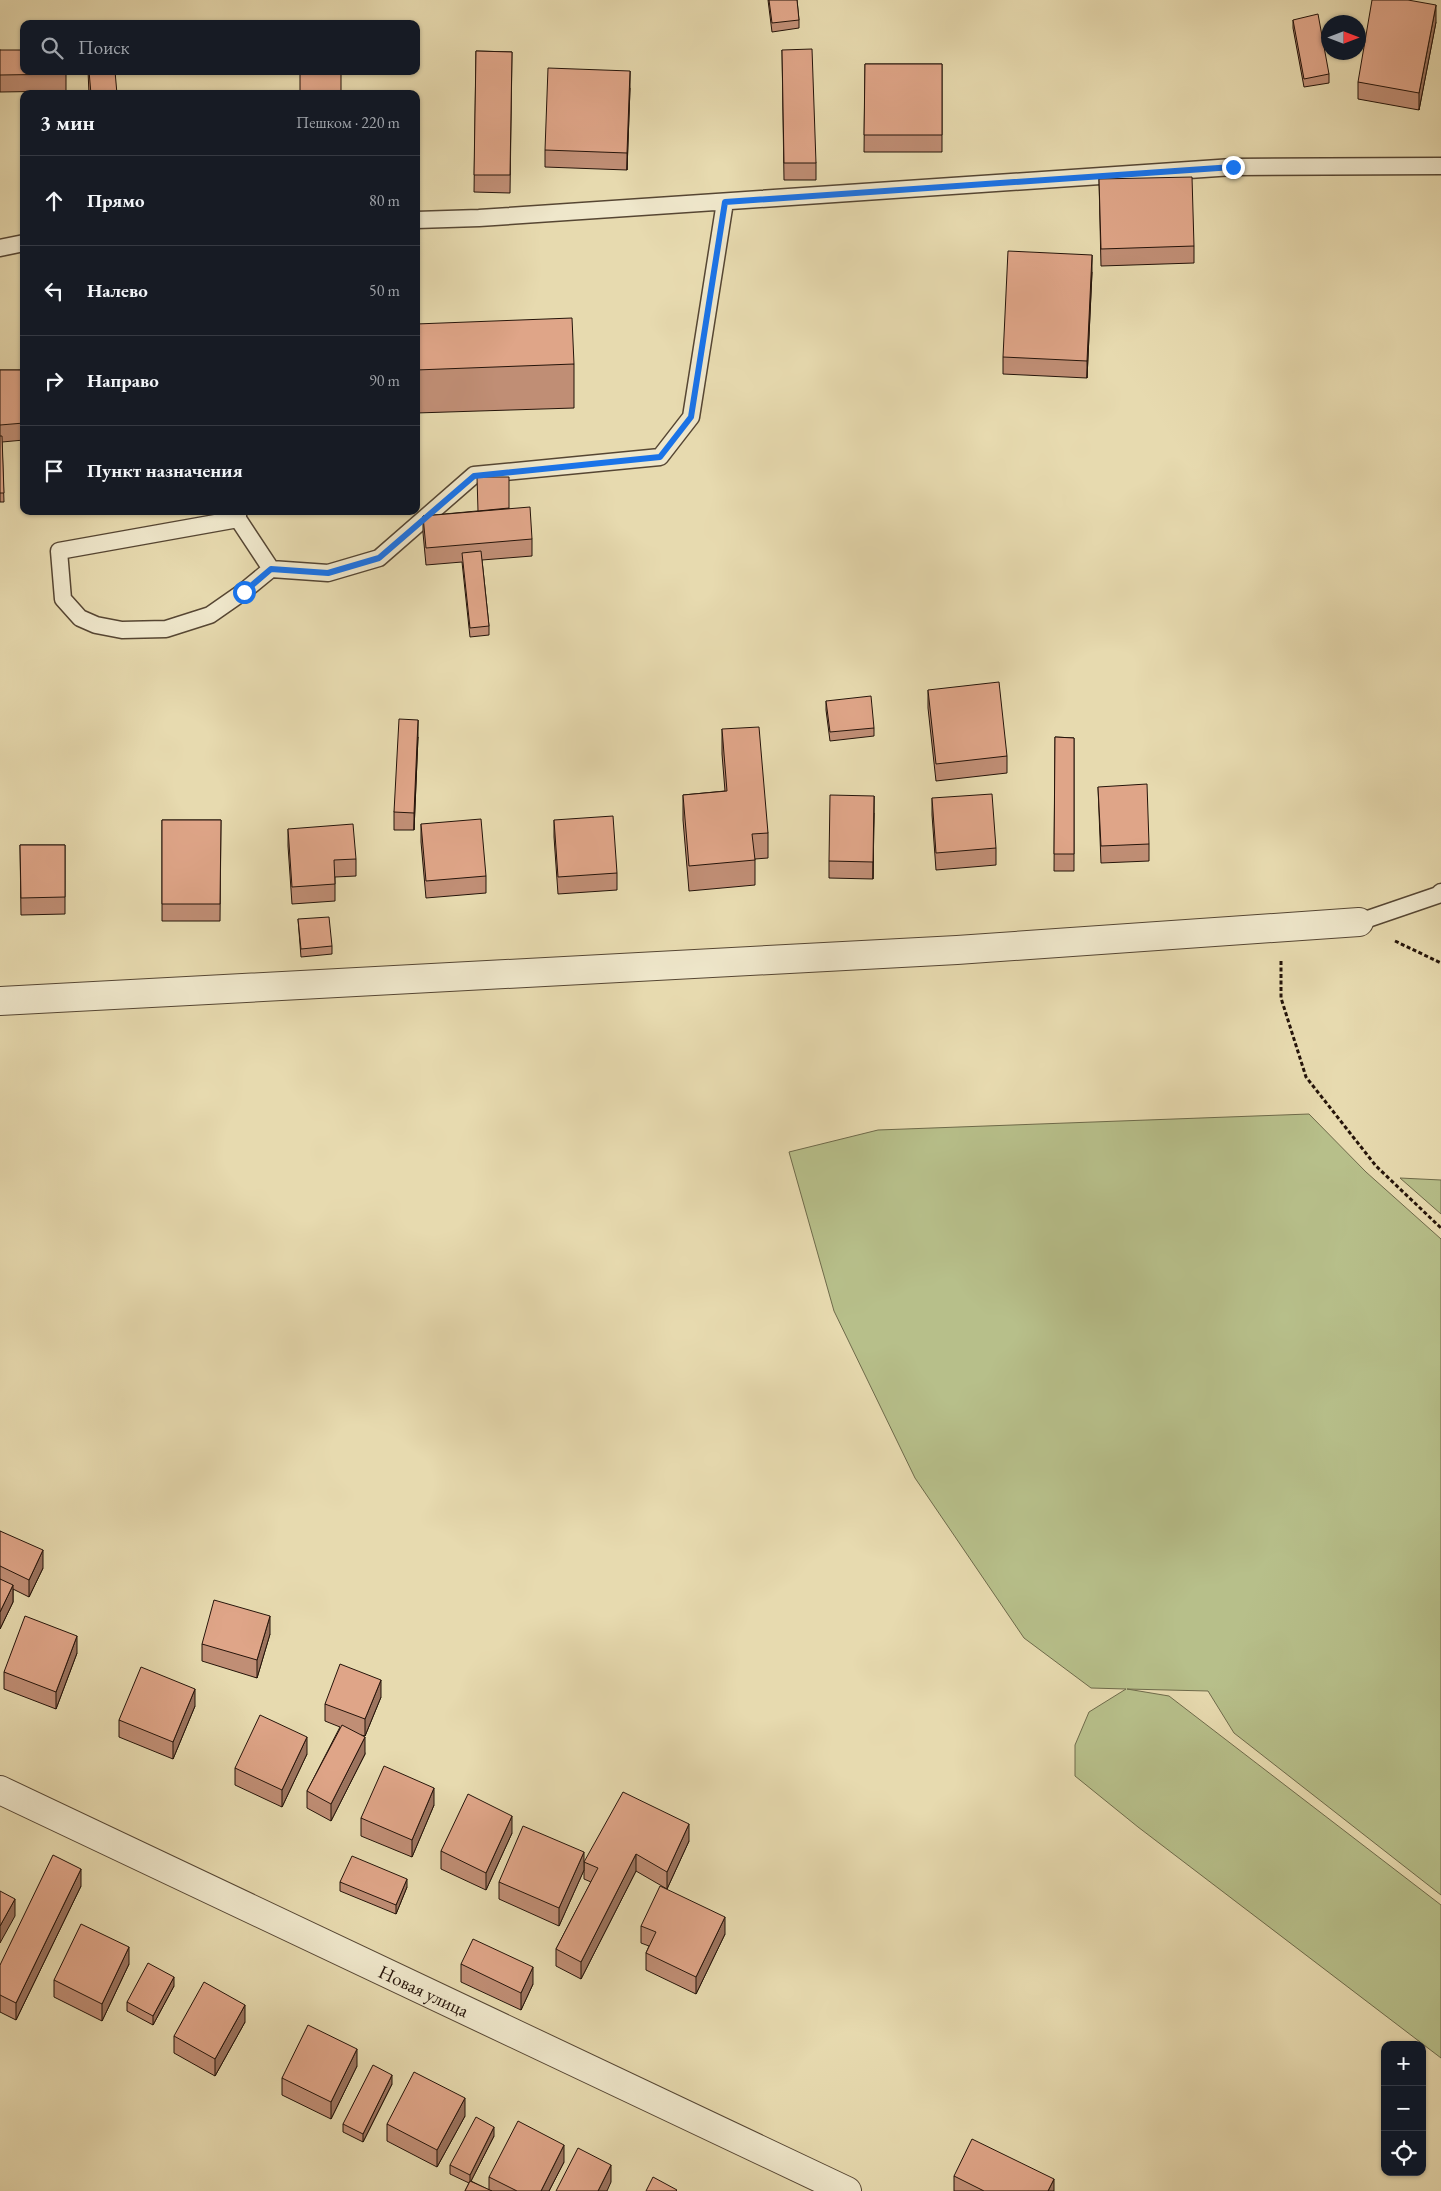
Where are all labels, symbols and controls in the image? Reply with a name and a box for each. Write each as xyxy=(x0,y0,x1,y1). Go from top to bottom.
north arrow xyxy=(1321,15,1366,60)
search box xyxy=(20,20,420,75)
icon: search xyxy=(38,34,66,62)
text: Поиск xyxy=(78,35,130,60)
text: 3 мин xyxy=(40,109,95,136)
text: Пешком · 220 m xyxy=(296,112,400,133)
route end xyxy=(1222,156,1245,179)
icon: ahead xyxy=(40,187,68,215)
text: Прямо xyxy=(87,188,145,213)
text: 80 m xyxy=(369,190,400,211)
icon: left xyxy=(40,277,68,305)
text: Налево xyxy=(87,278,148,303)
text: 50 m xyxy=(369,280,400,301)
icon: right xyxy=(40,367,68,395)
text: Направо xyxy=(87,368,159,393)
text: 90 m xyxy=(369,370,400,391)
icon: arrive xyxy=(40,457,68,485)
text: Пункт назначения xyxy=(87,458,243,483)
route start xyxy=(233,581,256,604)
street label: Новая улица xyxy=(374,1959,473,2023)
map controls xyxy=(1381,2041,1426,2176)
button: + xyxy=(1381,2041,1426,2086)
button: − xyxy=(1381,2086,1426,2131)
button: locate xyxy=(1381,2131,1426,2176)

